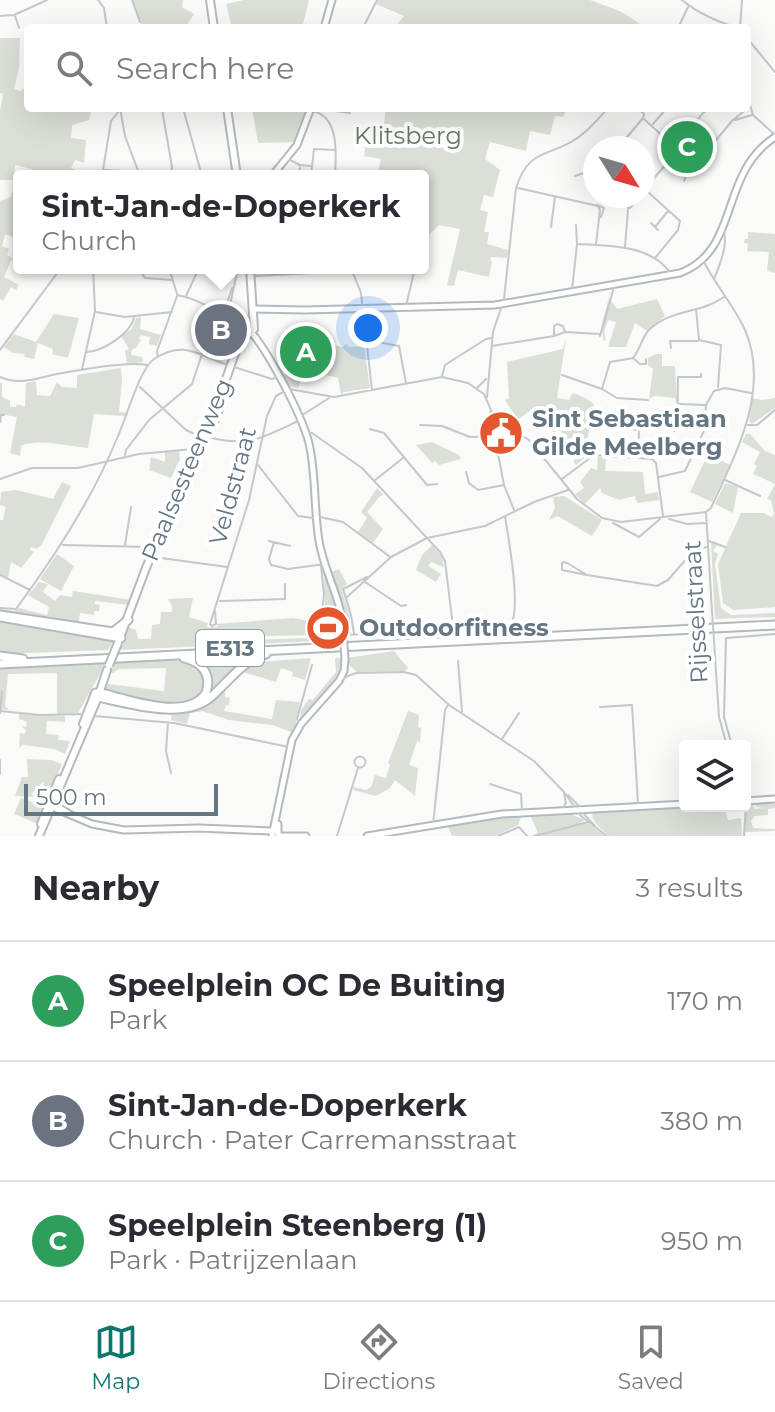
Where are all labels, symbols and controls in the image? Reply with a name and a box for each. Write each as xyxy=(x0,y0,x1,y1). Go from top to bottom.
search box xyxy=(24,24,751,112)
icon: search xyxy=(52,46,96,90)
text: Search here xyxy=(116,50,294,87)
pin: C xyxy=(661,117,713,177)
park label: Klitsberg xyxy=(354,121,462,150)
north arrow xyxy=(583,136,655,208)
popup xyxy=(13,170,429,274)
text: Sint-Jan-de-Doperkerk xyxy=(42,188,400,225)
text: Church xyxy=(42,225,137,257)
pin: B xyxy=(195,300,247,360)
your location xyxy=(348,308,388,348)
pin: A xyxy=(280,322,332,382)
street label: Paalsesteenweg xyxy=(135,374,238,565)
place label: Sint Sebastiaan Gilde Meelberg xyxy=(532,404,727,461)
public building icon: Sint Sebastiaan Gilde Meelberg xyxy=(477,409,525,457)
street label: Veldstraat xyxy=(203,424,262,548)
street label: Rijsselstraat xyxy=(677,540,714,684)
sports icon: Outdoorfitness xyxy=(304,604,352,652)
place label: Outdoorfitness xyxy=(359,613,549,642)
road number: E313 xyxy=(196,630,264,666)
map controls xyxy=(679,740,751,812)
button: layers xyxy=(679,740,751,812)
scale bar xyxy=(24,780,218,816)
text: 500 m xyxy=(36,784,107,811)
text: Nearby xyxy=(32,867,159,909)
text: 3 results xyxy=(636,872,743,904)
text: Speelplein OC De Buiting xyxy=(108,967,506,1004)
text: A xyxy=(48,985,68,1017)
text: 170 m xyxy=(667,985,743,1017)
text: Park xyxy=(108,1004,167,1036)
text: Sint-Jan-de-Doperkerk xyxy=(108,1087,467,1124)
text: B xyxy=(48,1105,68,1137)
text: 380 m xyxy=(660,1105,743,1137)
text: Church · Pater Carremansstraat xyxy=(108,1124,517,1156)
text: Speelplein Steenberg (1) xyxy=(108,1207,487,1244)
text: C xyxy=(49,1225,67,1257)
text: 950 m xyxy=(661,1225,743,1257)
text: Park · Patrijzenlaan xyxy=(108,1244,358,1276)
tab: Map xyxy=(91,1320,140,1395)
tab: Directions xyxy=(323,1320,435,1395)
tab: Saved xyxy=(618,1320,684,1395)

